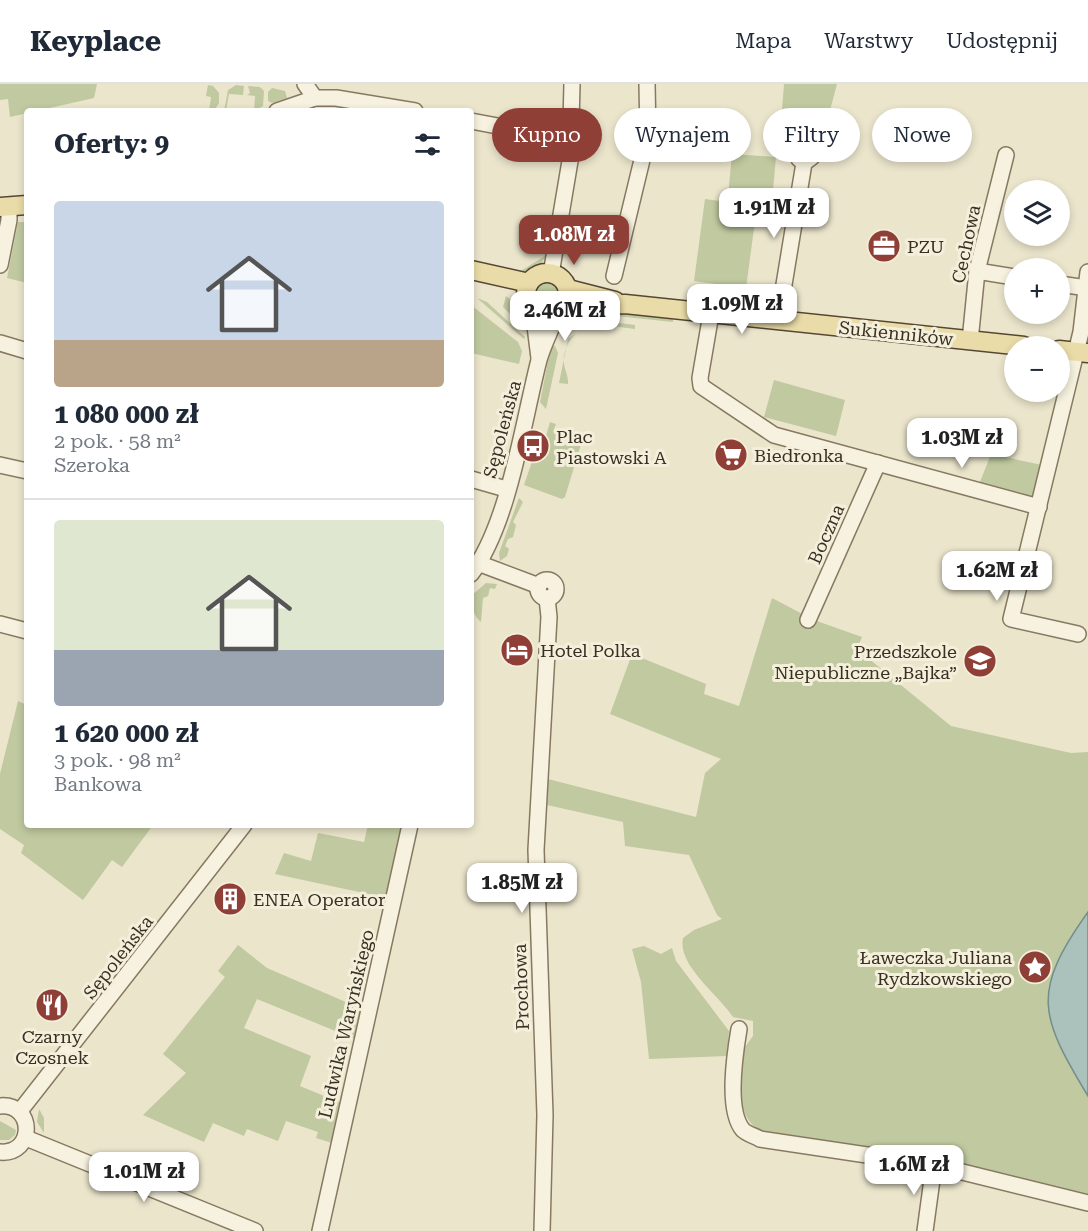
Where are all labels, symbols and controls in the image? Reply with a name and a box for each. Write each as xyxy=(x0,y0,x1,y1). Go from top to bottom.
text: Keyplace xyxy=(30,25,161,58)
text: Mapa xyxy=(735,29,791,53)
text: Warstwy xyxy=(824,29,913,53)
text: Udostępnij xyxy=(946,29,1058,53)
chip: Kupno xyxy=(492,108,602,162)
chip: Wynajem xyxy=(614,108,751,162)
chip: Filtry xyxy=(763,108,860,162)
chip: Nowe xyxy=(872,108,972,162)
icon: filters xyxy=(411,128,444,161)
text: Oferty: 9 xyxy=(54,129,169,159)
map controls xyxy=(1004,180,1070,402)
button: layers xyxy=(1004,180,1070,246)
pin: 1.91M zł xyxy=(712,188,836,239)
text: 1.91M zł xyxy=(733,195,815,219)
street label: Cechowa xyxy=(947,203,985,285)
pin: 1.08M zł xyxy=(512,215,636,266)
text: 1.08M zł xyxy=(533,222,615,246)
office icon: PZU xyxy=(866,228,902,264)
place label: PZU xyxy=(907,236,944,257)
icon: home xyxy=(195,240,303,348)
button: + xyxy=(1004,258,1070,324)
pin: 1.09M zł xyxy=(680,284,804,335)
pin: 2.46M zł xyxy=(503,291,627,342)
text: 1.09M zł xyxy=(701,291,783,315)
text: 2.46M zł xyxy=(524,298,606,322)
street label: Sukienników xyxy=(838,317,954,349)
button: − xyxy=(1004,336,1070,402)
street label: Sępoleńska xyxy=(479,378,525,480)
text: 1 080 000 zł xyxy=(54,399,199,429)
pin: 1.03M zł xyxy=(900,418,1024,469)
text: 1.03M zł xyxy=(921,425,1003,449)
place label: Plac Piastowski A xyxy=(556,426,667,468)
bus stop icon: Plac Piastowski A xyxy=(515,428,551,464)
text: 2 pok. · 58 m² xyxy=(54,429,181,453)
supermarket icon: Biedronka xyxy=(713,437,749,473)
place label: Biedronka xyxy=(754,445,844,466)
text: Szeroka xyxy=(54,453,130,477)
street label: Boczna xyxy=(804,501,849,567)
pin: 1.62M zł xyxy=(935,551,1059,602)
text: 1.62M zł xyxy=(956,558,1038,582)
icon: home xyxy=(195,559,303,667)
hotel icon: Hotel Polka xyxy=(499,632,535,668)
place label: Hotel Polka xyxy=(540,640,641,661)
place label: Przedszkole Niepubliczne „Bajka” xyxy=(774,641,957,683)
school or university icon: Przedszkole Niepubliczne „Bajka” xyxy=(962,643,998,679)
text: 1 620 000 zł xyxy=(54,718,199,748)
text: 3 pok. · 98 m² xyxy=(54,748,181,772)
text: Bankowa xyxy=(54,772,142,796)
pin: 1.85M zł xyxy=(460,863,584,914)
text: 1.85M zł xyxy=(481,870,563,894)
building icon: ENEA Operator xyxy=(212,881,248,917)
place label: ENEA Operator xyxy=(253,889,385,910)
street label: Sępoleńska xyxy=(79,911,157,1003)
street label: Ludwika Waryńskiego xyxy=(314,927,378,1121)
street label: Prochowa xyxy=(509,943,533,1031)
place label: Ławeczka Juliana Rydzkowskiego xyxy=(860,947,1012,989)
place icon: Ławeczka Juliana Rydzkowskiego xyxy=(1017,949,1053,985)
restaurant icon: Czarny Czosnek xyxy=(34,987,70,1023)
place label: Czarny Czosnek xyxy=(15,1026,89,1068)
pin: 1.6M zł xyxy=(859,1145,969,1196)
pin: 1.01M zł xyxy=(82,1152,206,1203)
text: 1.6M zł xyxy=(879,1152,949,1176)
text: 1.01M zł xyxy=(103,1159,185,1183)

